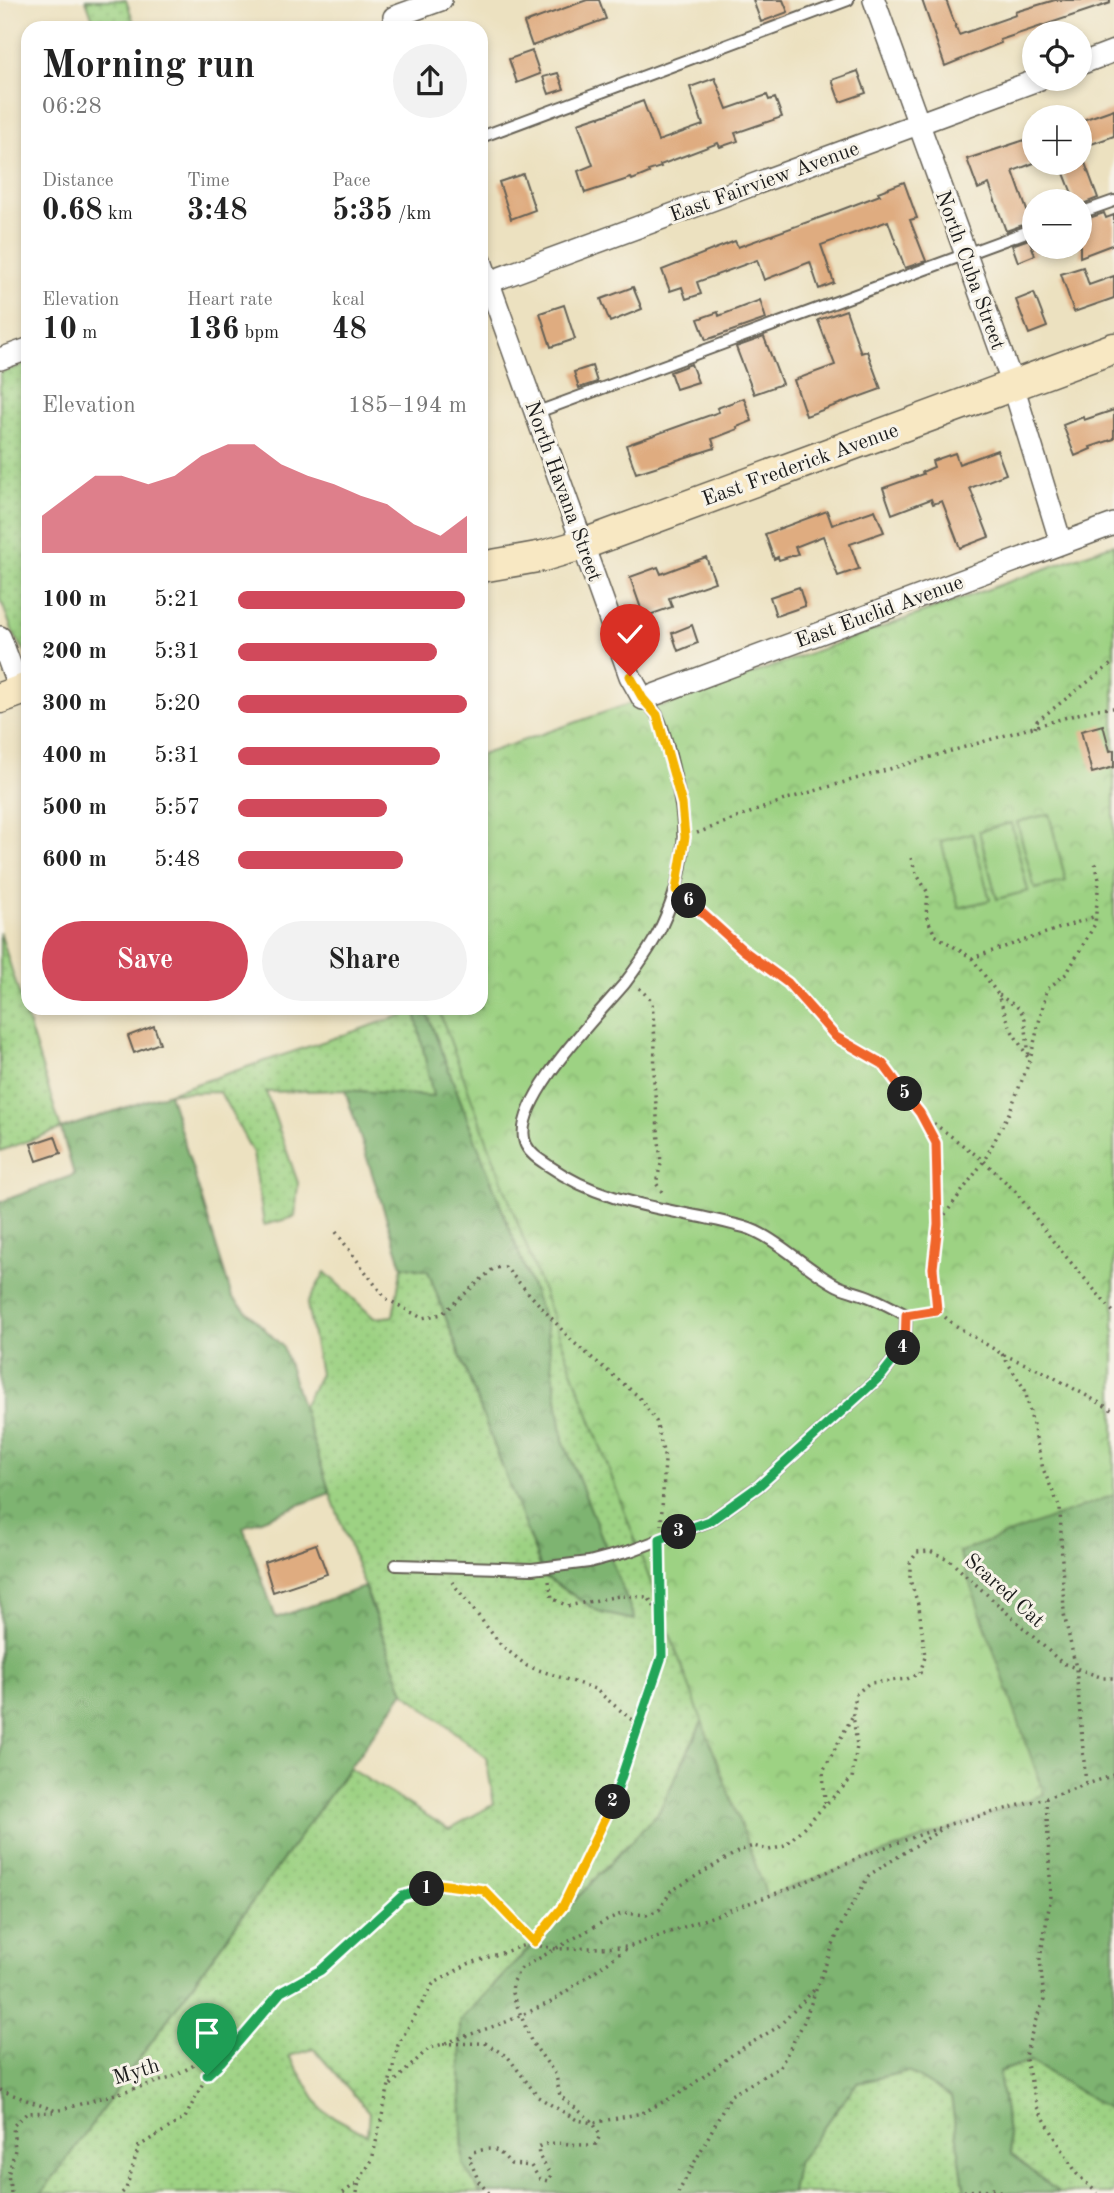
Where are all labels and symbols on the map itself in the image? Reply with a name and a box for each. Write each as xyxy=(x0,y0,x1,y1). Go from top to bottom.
street label: East Fairview Avenue xyxy=(667,138,862,226)
street label: North Cuba Street xyxy=(931,188,1008,353)
street label: North Havana Street xyxy=(520,399,605,584)
street label: East Frederick Avenue xyxy=(700,420,901,511)
street label: East Euclid Avenue xyxy=(793,572,966,653)
pin xyxy=(600,604,660,676)
pin: 6 xyxy=(672,884,706,918)
pin: 5 xyxy=(888,1076,922,1112)
pin: 4 xyxy=(886,1330,920,1366)
pin: 3 xyxy=(662,1514,696,1550)
street label: Scared Cat xyxy=(960,1550,1048,1632)
pin: 2 xyxy=(596,1784,630,1820)
pin: 1 xyxy=(410,1871,444,1906)
pin xyxy=(177,2003,237,2075)
street label: Myth xyxy=(111,2055,162,2089)

